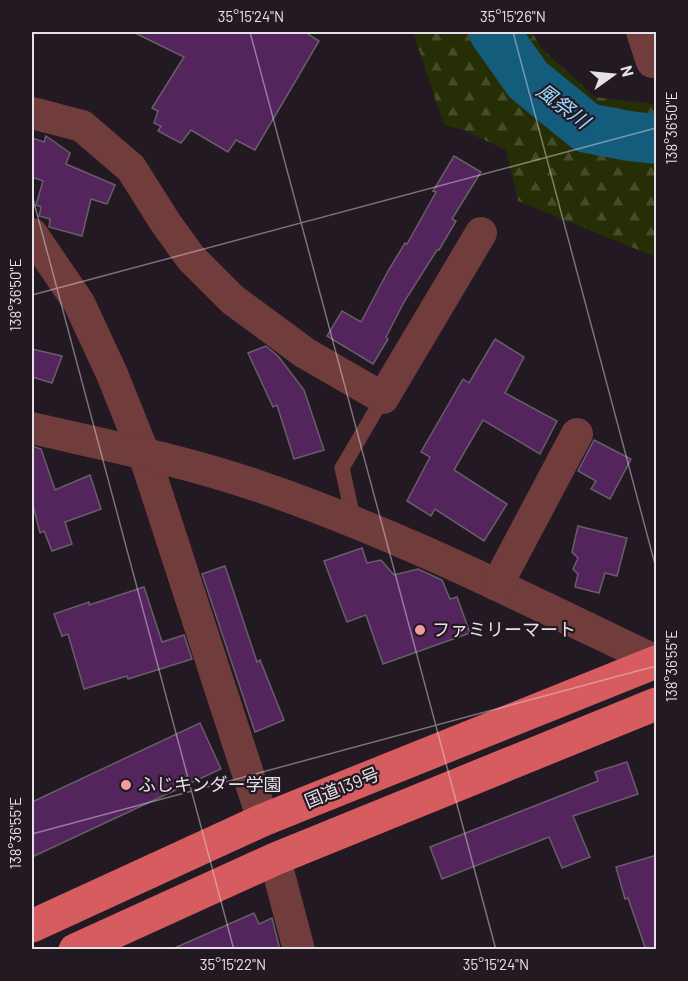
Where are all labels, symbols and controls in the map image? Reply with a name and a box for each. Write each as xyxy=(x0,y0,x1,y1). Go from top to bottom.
text: 35°15'24"N xyxy=(218,7,284,25)
text: 35°15'26"N xyxy=(480,7,546,25)
north arrow xyxy=(583,45,643,105)
text: N xyxy=(617,63,639,79)
water label: 風祭川 xyxy=(532,78,596,134)
text: 138°36'50"E xyxy=(662,91,680,165)
text: 138°36'50"E xyxy=(6,258,24,332)
place label: ファミリーマート xyxy=(432,618,576,640)
marker: ファミリーマート xyxy=(413,623,427,637)
text: 138°36'55"E xyxy=(662,630,680,702)
street label: 国道139号 xyxy=(301,762,382,812)
place label: ふじキンダー学園 xyxy=(138,773,281,795)
marker: ふじキンダー学園 xyxy=(119,778,133,792)
text: 138°36'55"E xyxy=(6,797,24,869)
text: 35°15'22"N xyxy=(200,955,266,973)
text: 35°15'24"N xyxy=(463,955,529,973)

